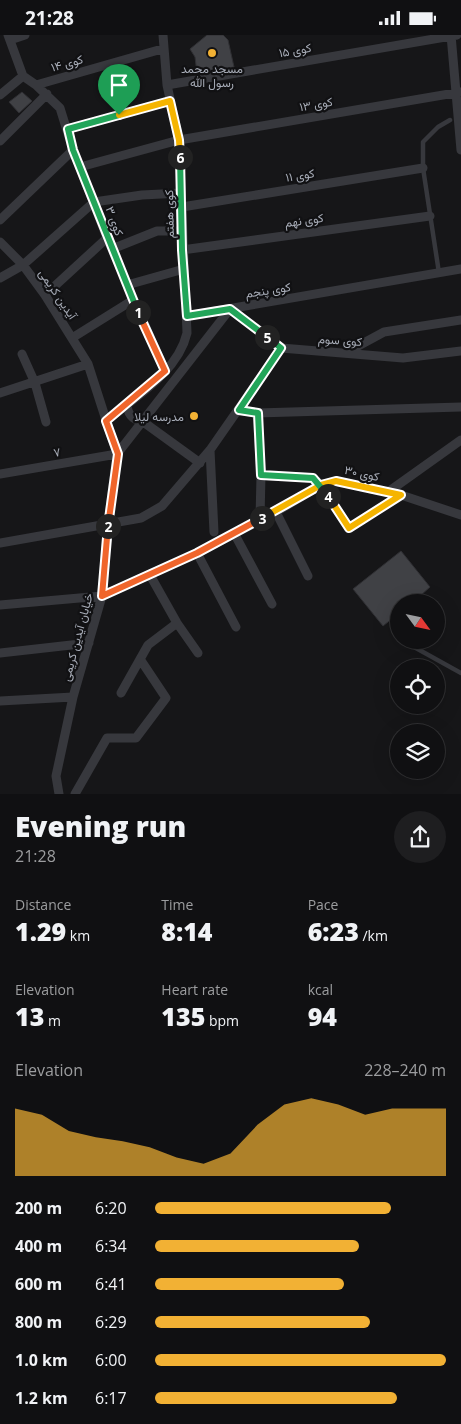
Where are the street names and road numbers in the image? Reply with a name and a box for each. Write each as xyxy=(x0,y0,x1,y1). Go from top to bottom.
street label: کوی ۱۵ xyxy=(277,39,313,61)
street label: کوی ۱۴ xyxy=(49,50,85,76)
street label: کوی ۱۳ xyxy=(298,93,334,115)
street label: کوی ۱۱ xyxy=(284,164,316,186)
street label: کوی هفتم xyxy=(160,190,178,238)
street label: کوی ۳ xyxy=(102,204,128,238)
street label: کوی نهم xyxy=(283,209,325,231)
street label: آیدین کریمی xyxy=(35,265,82,324)
street label: کوی پنجم xyxy=(244,278,292,302)
street label: کوی سوم xyxy=(317,330,363,350)
street label: ۷ xyxy=(52,443,62,461)
street label: کوی ۳۰ xyxy=(343,461,381,485)
street label: خیابان آیدین کریمی xyxy=(57,591,97,683)

